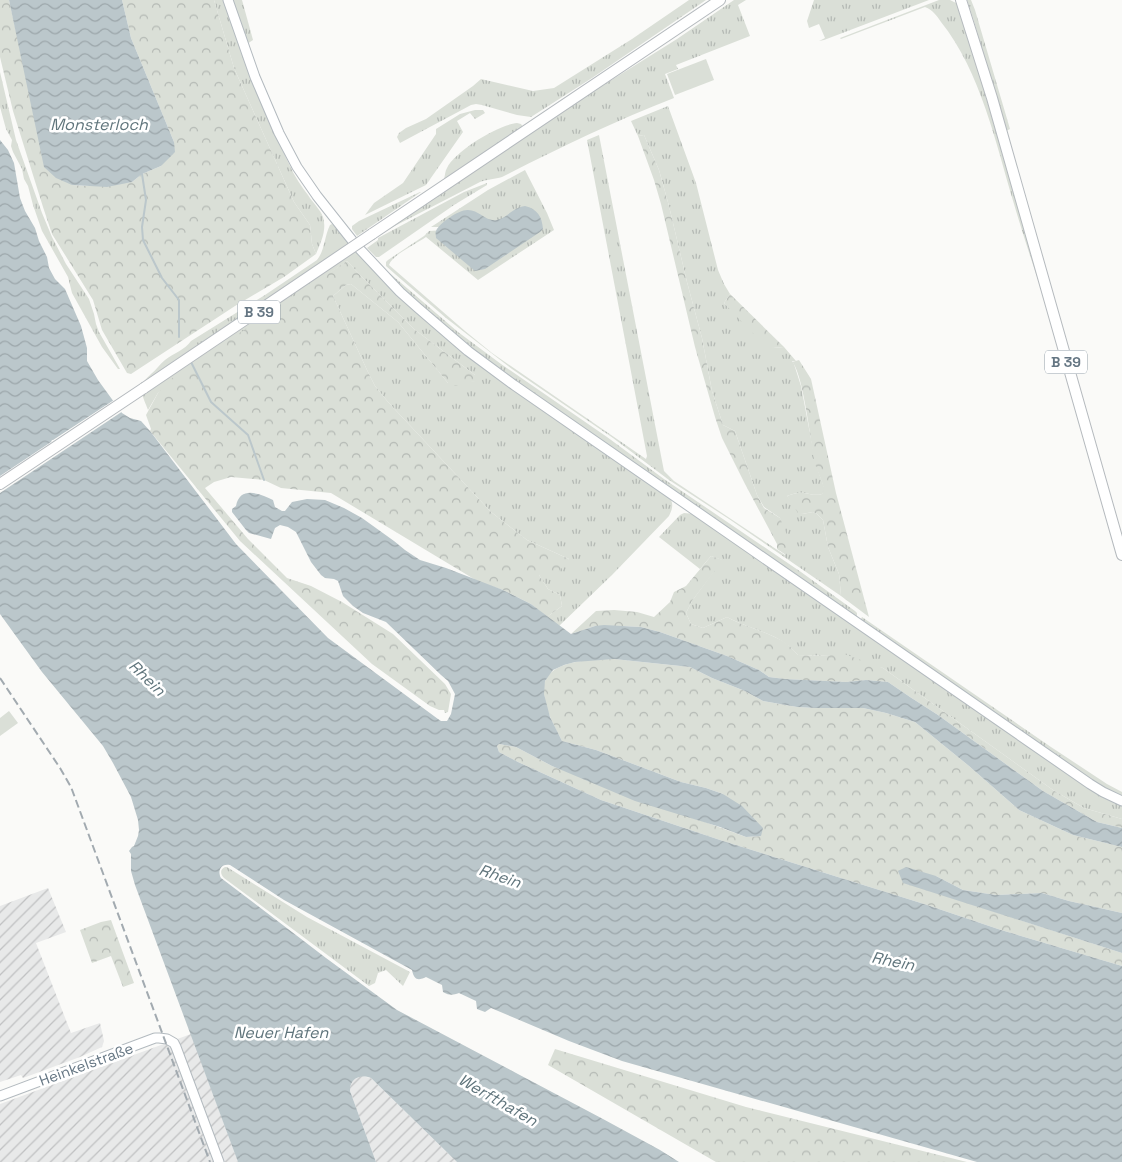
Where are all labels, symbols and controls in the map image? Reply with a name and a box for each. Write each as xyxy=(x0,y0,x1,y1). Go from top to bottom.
water label: Monsterloch xyxy=(50,114,149,135)
road number: B 39 xyxy=(238,300,280,324)
road number: B 39 xyxy=(1045,351,1087,374)
water label: Rhein xyxy=(124,655,171,701)
water label: Rhein xyxy=(476,859,525,893)
water label: Rhein xyxy=(870,947,917,976)
water label: Neuer Hafen xyxy=(234,1022,330,1043)
street label: Heinkelstraße xyxy=(36,1038,136,1090)
water label: Werfthafen xyxy=(455,1069,542,1132)

